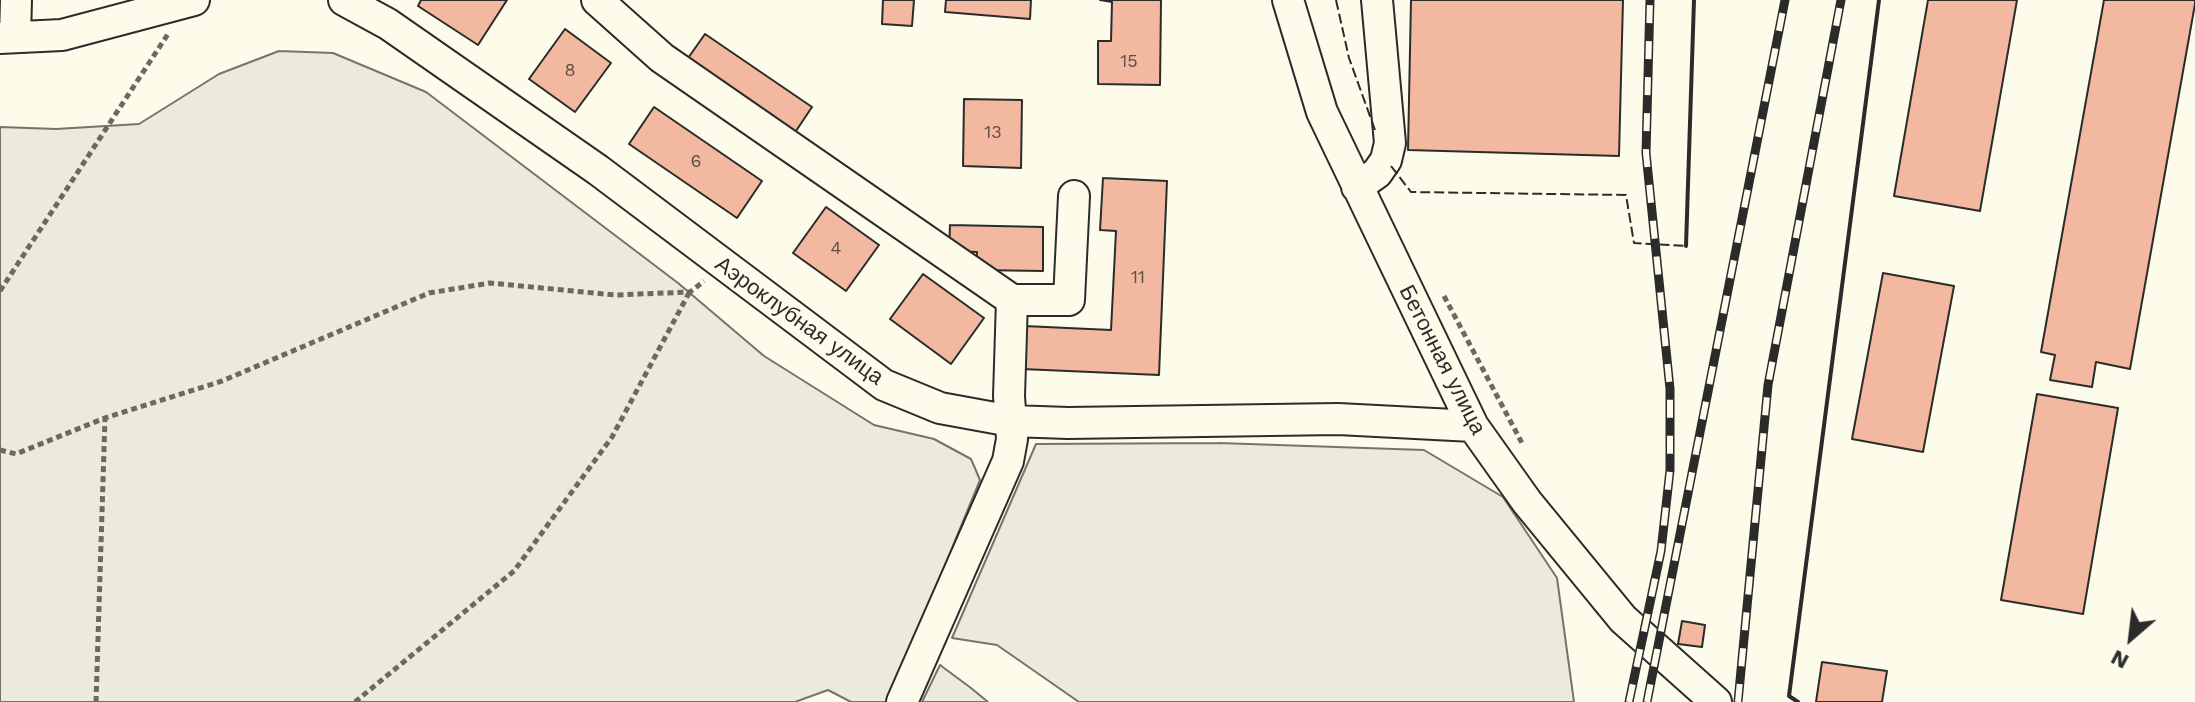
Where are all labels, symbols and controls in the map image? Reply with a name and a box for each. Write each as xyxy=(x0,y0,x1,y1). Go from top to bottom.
house number: 15 xyxy=(1120,51,1138,73)
house number: 8 xyxy=(564,60,576,82)
house number: 13 xyxy=(984,122,1002,144)
house number: 6 xyxy=(691,151,701,173)
house number: 4 xyxy=(831,238,841,260)
street label: Аэроклубная улица xyxy=(710,251,888,391)
house number: 11 xyxy=(1131,267,1145,289)
street label: Бетонная улица xyxy=(1393,281,1491,439)
north arrow xyxy=(2091,598,2171,678)
text: N xyxy=(2106,645,2133,674)

